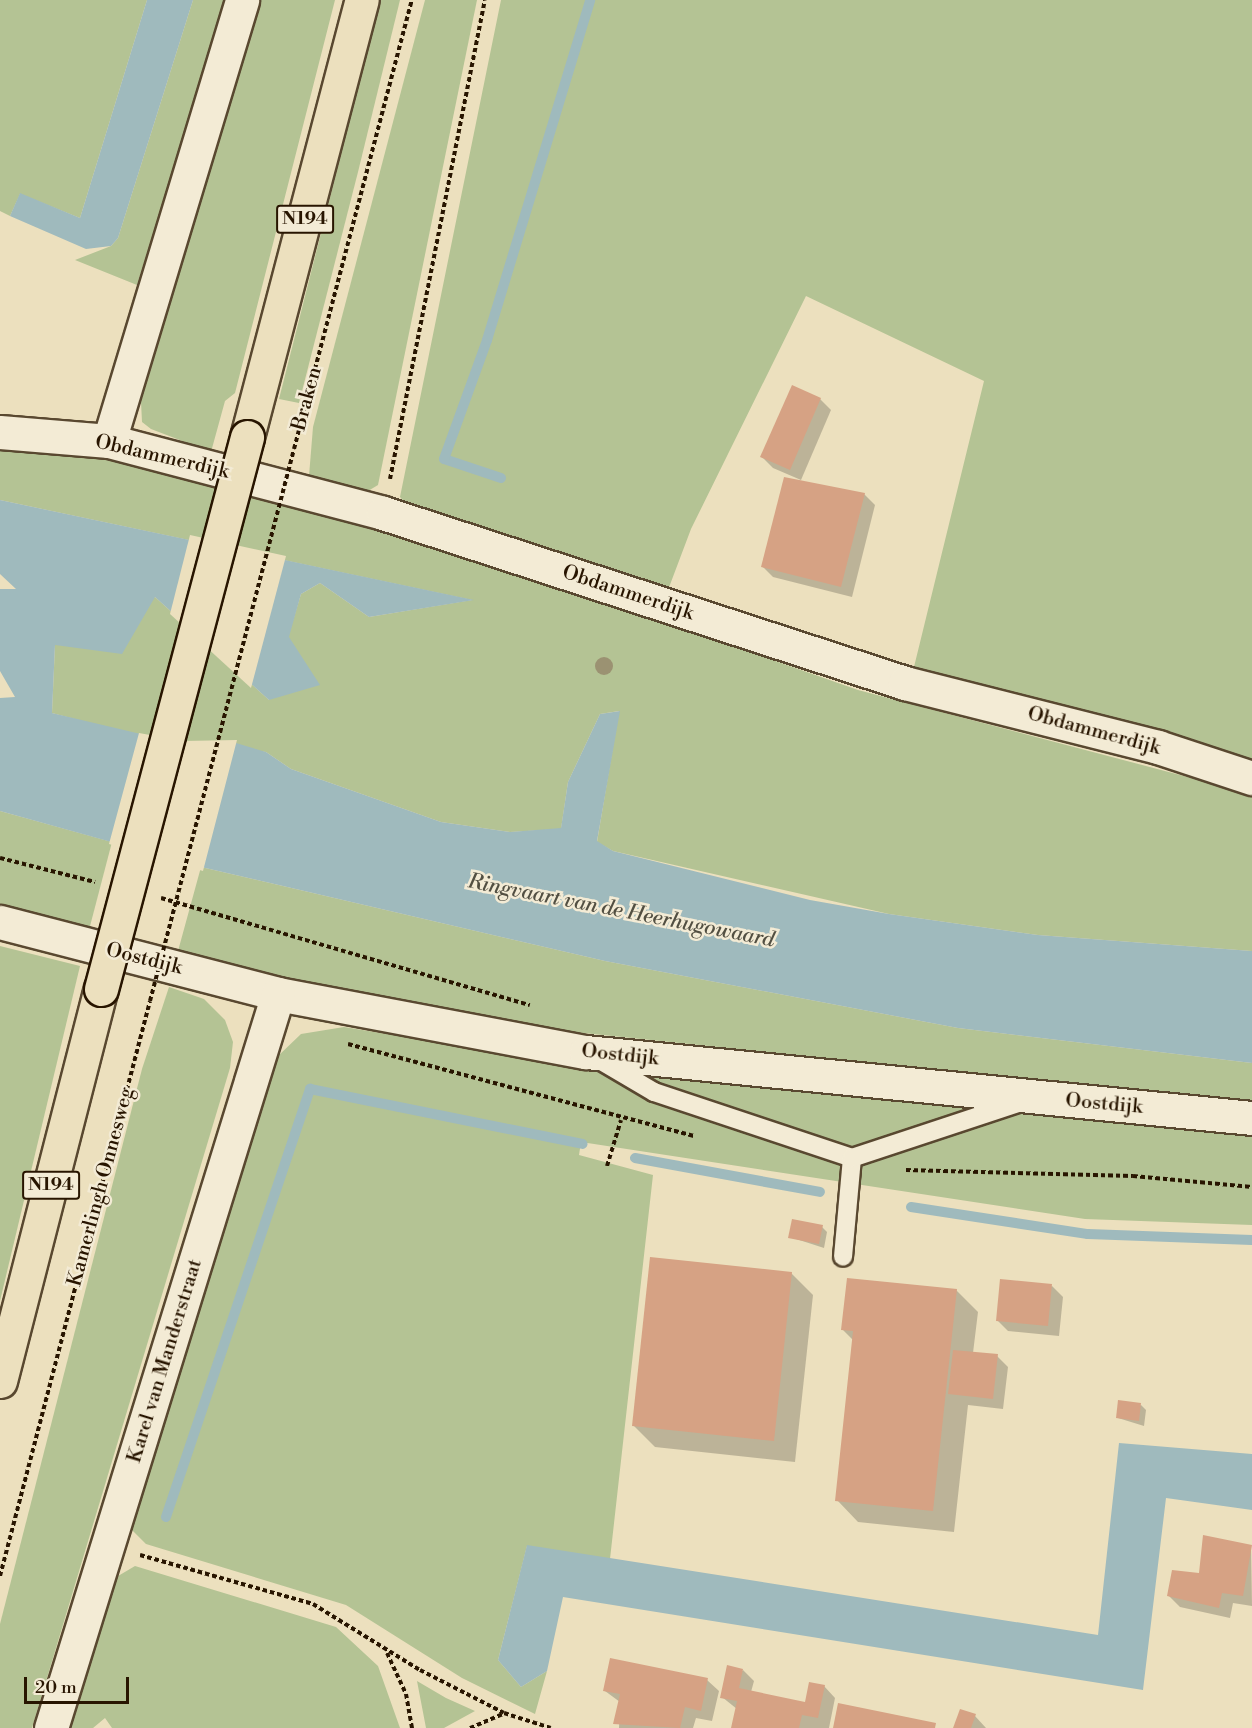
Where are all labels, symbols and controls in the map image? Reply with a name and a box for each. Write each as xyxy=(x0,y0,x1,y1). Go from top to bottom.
road number: N194 xyxy=(275,204,335,234)
street label: Braken xyxy=(287,364,327,434)
street label: Obdammerdijk xyxy=(93,430,231,484)
street label: Obdammerdijk xyxy=(559,560,697,626)
street label: Obdammerdijk xyxy=(1025,702,1163,760)
water label: Ringvaart van de Heerhugowaard xyxy=(466,869,776,953)
street label: Oostdijk xyxy=(104,938,184,980)
street label: Oostdijk xyxy=(580,1039,660,1071)
street label: Kamerlingh Onnesweg xyxy=(63,1085,139,1289)
street label: Oostdijk xyxy=(1064,1089,1144,1119)
road number: N194 xyxy=(21,1170,81,1200)
street label: Karel van Manderstraat xyxy=(123,1256,207,1466)
scale bar xyxy=(27,1665,132,1703)
text: 20 m xyxy=(35,1676,77,1699)

